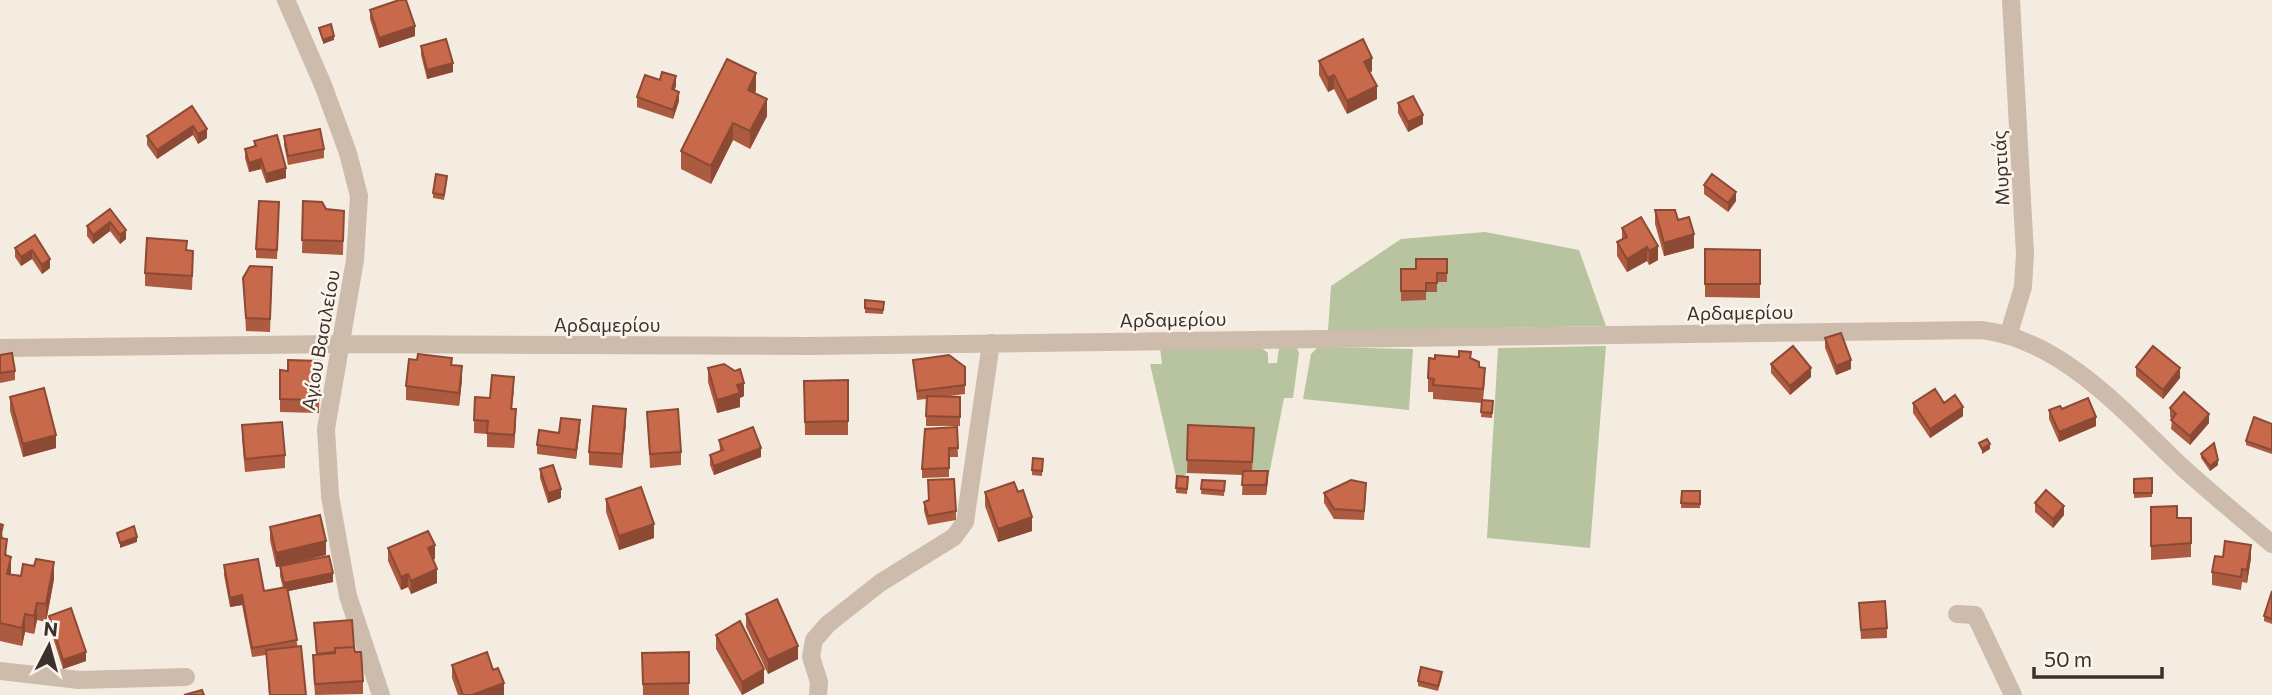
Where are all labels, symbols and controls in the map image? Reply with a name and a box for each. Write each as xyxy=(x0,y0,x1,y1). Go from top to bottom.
street label: Μυρτιάς xyxy=(1987,130,2013,206)
street label: Αγίου Βασιλείου xyxy=(296,268,344,412)
street label: Αρδαμερίου xyxy=(1686,300,1794,324)
street label: Αρδαμερίου xyxy=(1119,307,1227,331)
street label: Αρδαμερίου xyxy=(554,313,660,336)
north arrow xyxy=(14,611,84,681)
text: N xyxy=(43,616,59,641)
scale bar xyxy=(2034,636,2162,680)
text: 50 m xyxy=(2044,646,2092,671)

